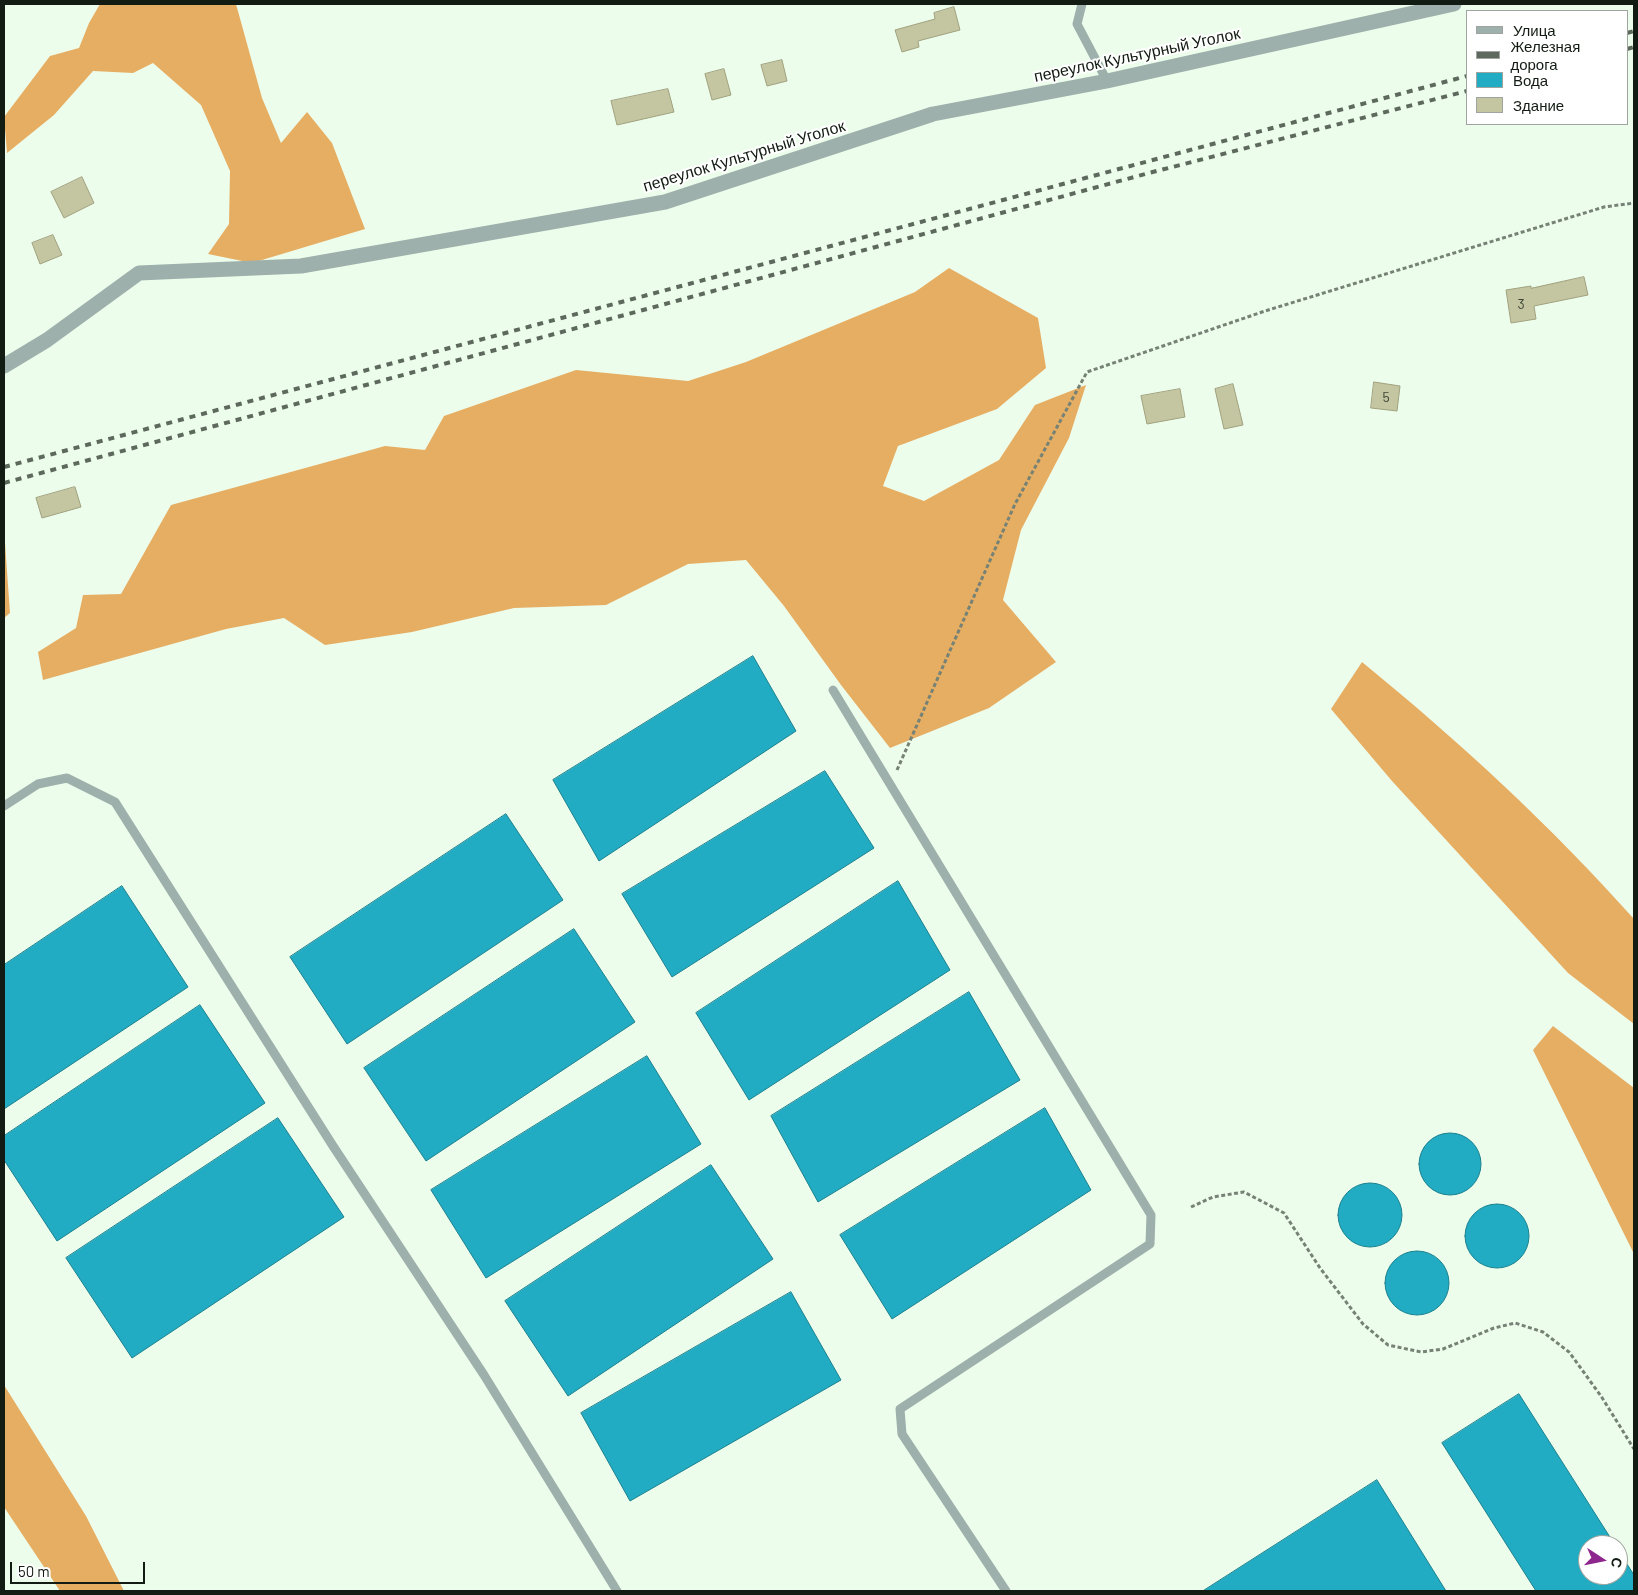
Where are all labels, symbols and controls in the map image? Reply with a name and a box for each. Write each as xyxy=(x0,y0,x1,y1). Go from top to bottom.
legend xyxy=(1466,10,1628,125)
text: Улица xyxy=(1513,21,1556,39)
street label: переулок Культурный Уголок xyxy=(1032,24,1242,86)
text: Железная дорога xyxy=(1510,37,1580,73)
text: Вода xyxy=(1513,71,1548,89)
text: Здание xyxy=(1513,96,1564,114)
street label: переулок Культурный Уголок xyxy=(641,116,847,196)
house number: 3 xyxy=(1517,296,1525,312)
house number: 5 xyxy=(1382,389,1390,405)
north arrow xyxy=(1578,1535,1628,1585)
scale bar xyxy=(12,1552,148,1584)
text: С xyxy=(1608,1556,1627,1569)
text: 50 m xyxy=(18,1562,50,1580)

